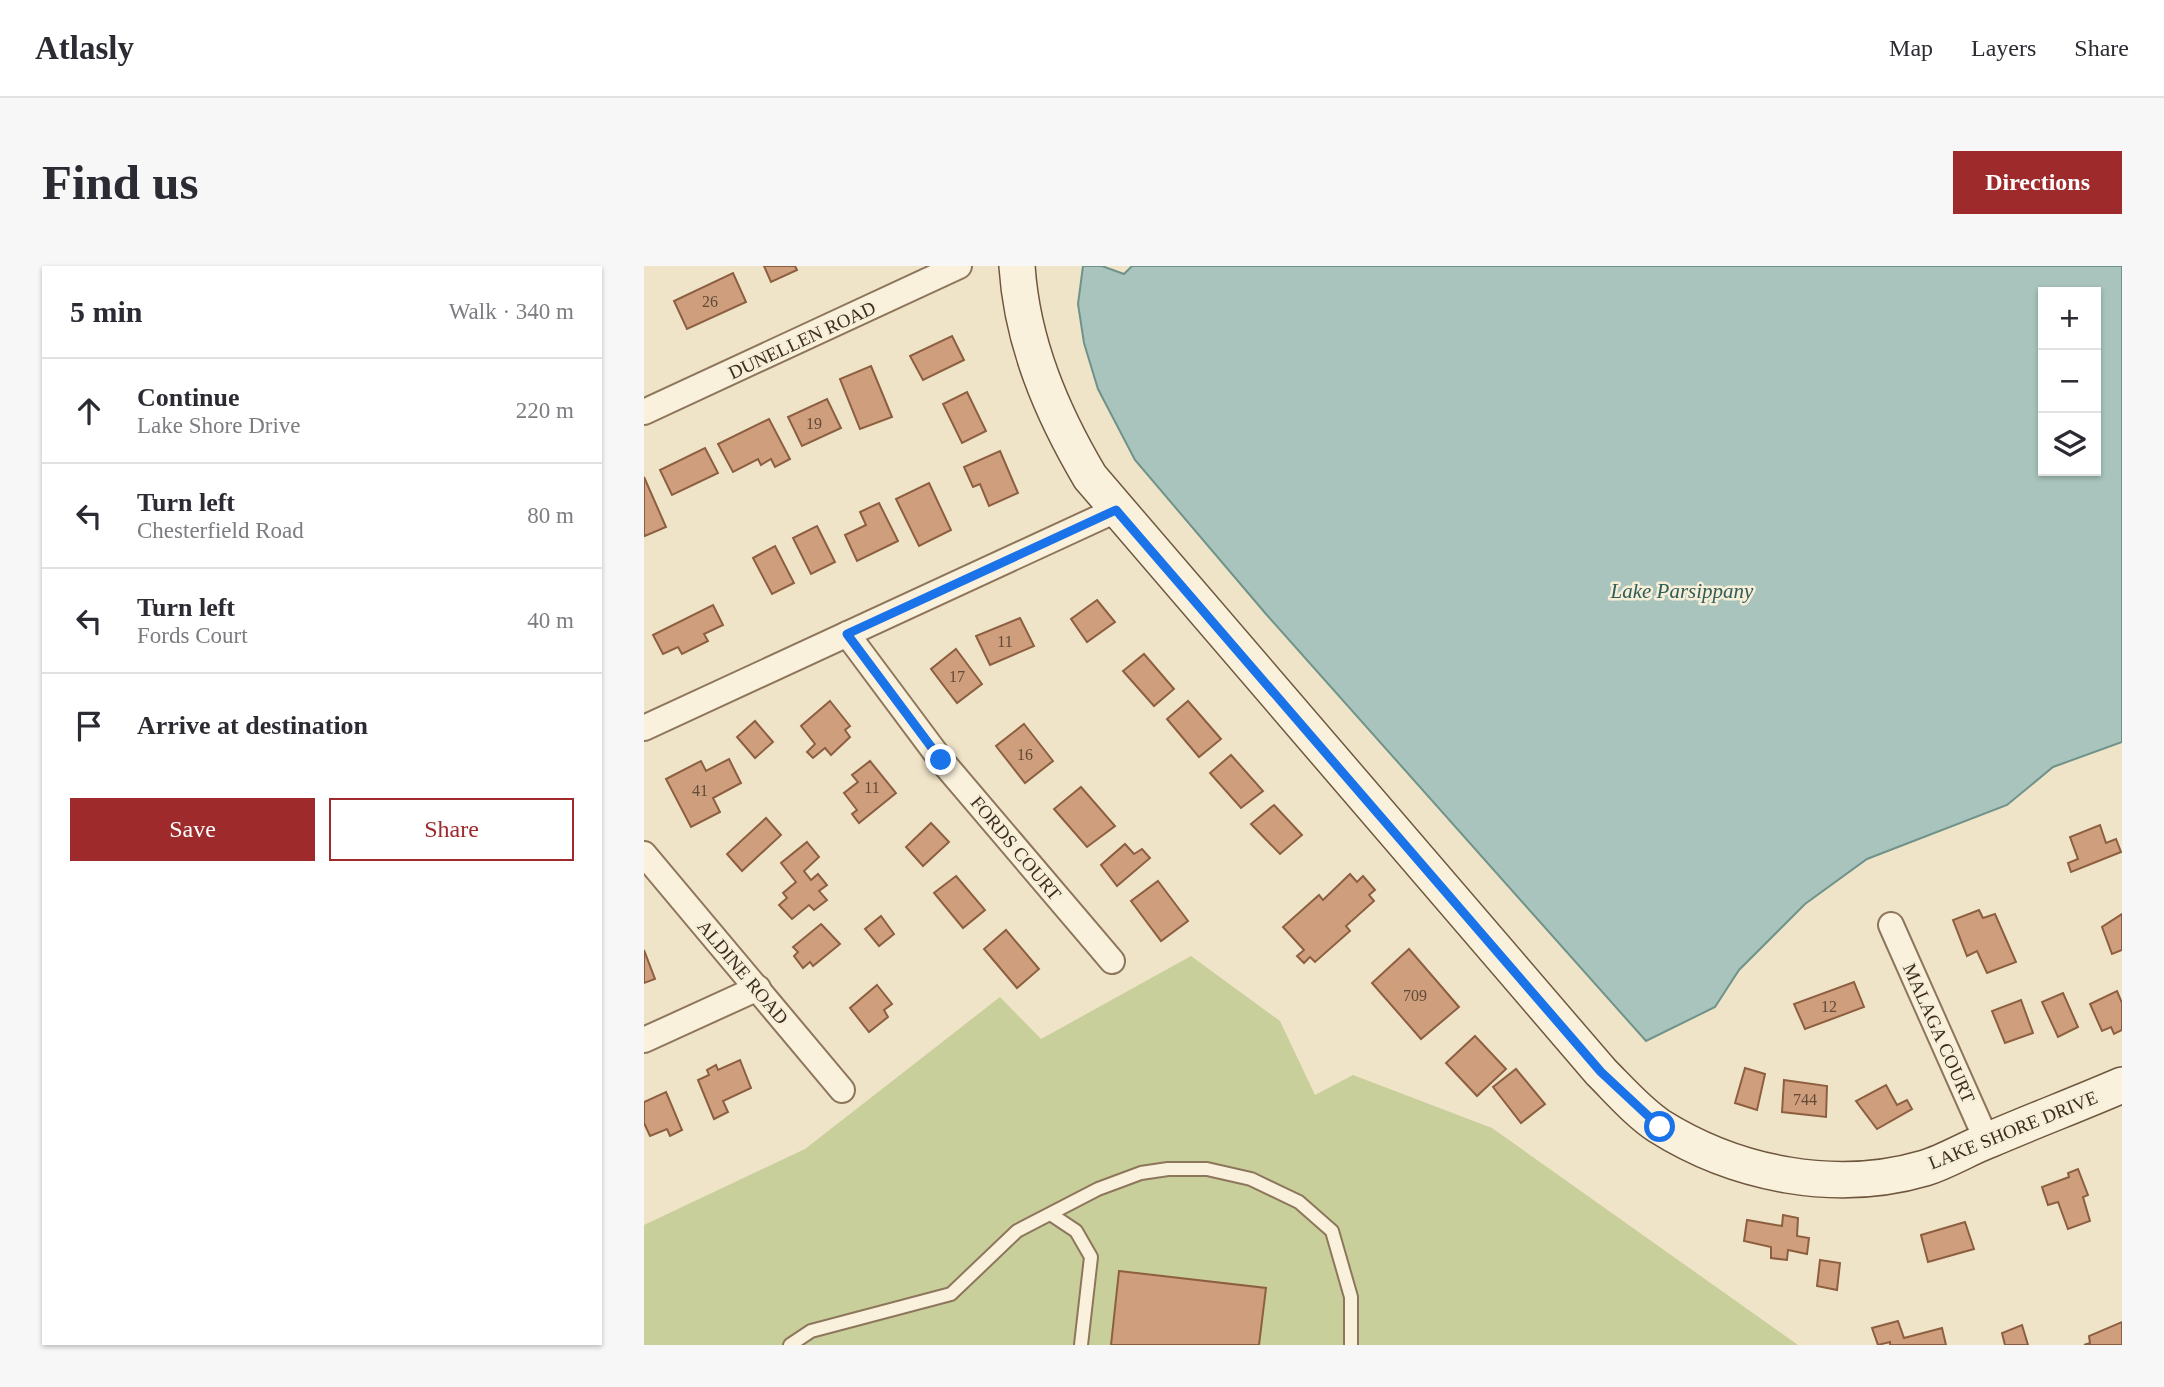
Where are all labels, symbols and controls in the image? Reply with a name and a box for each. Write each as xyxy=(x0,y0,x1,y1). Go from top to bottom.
text: Atlasly xyxy=(35,30,134,66)
text: Map xyxy=(1889,35,1933,61)
text: Layers xyxy=(1971,35,2036,61)
text: Share xyxy=(2074,35,2129,61)
button: Directions xyxy=(1953,151,2122,214)
text: Find us xyxy=(42,155,199,210)
map controls xyxy=(2038,287,2101,476)
button: + xyxy=(2038,287,2101,350)
house number: 26 xyxy=(702,293,718,310)
text: 5 min xyxy=(70,295,143,328)
street label: DUNELLEN ROAD xyxy=(725,297,879,383)
text: Walk · 340 m xyxy=(449,299,574,324)
button: − xyxy=(2038,350,2101,413)
text: Continue xyxy=(137,383,240,412)
icon: ahead xyxy=(70,392,108,430)
text: 220 m xyxy=(516,398,574,423)
text: Lake Shore Drive xyxy=(137,413,301,438)
button: layers xyxy=(2038,413,2101,476)
house number: 19 xyxy=(806,415,822,432)
text: Turn left xyxy=(137,488,235,517)
icon: left xyxy=(70,497,108,535)
text: 80 m xyxy=(527,503,574,528)
text: Chesterfield Road xyxy=(137,518,304,543)
water label: Lake Parsippany xyxy=(1610,579,1754,603)
text: Turn left xyxy=(137,593,235,622)
icon: left xyxy=(70,602,108,640)
text: 40 m xyxy=(527,608,574,633)
text: Fords Court xyxy=(137,623,248,648)
house number: 11 xyxy=(997,633,1013,650)
house number: 17 xyxy=(949,668,965,685)
icon: arrive xyxy=(70,707,108,745)
text: Arrive at destination xyxy=(137,711,368,740)
route end xyxy=(925,744,956,775)
house number: 16 xyxy=(1017,746,1033,763)
house number: 11 xyxy=(864,779,880,796)
house number: 41 xyxy=(692,782,708,799)
street label: FORDS COURT xyxy=(966,792,1066,905)
button: Save xyxy=(70,798,315,861)
button: Share xyxy=(329,798,574,861)
street label: ALDINE ROAD xyxy=(693,916,793,1028)
street label: MALAGA COURT xyxy=(1899,960,1979,1106)
house number: 709 xyxy=(1403,987,1427,1004)
house number: 12 xyxy=(1821,998,1837,1015)
street label: LAKE SHORE DRIVE xyxy=(1925,1086,2101,1174)
house number: 744 xyxy=(1793,1091,1817,1108)
route start xyxy=(1644,1111,1675,1142)

